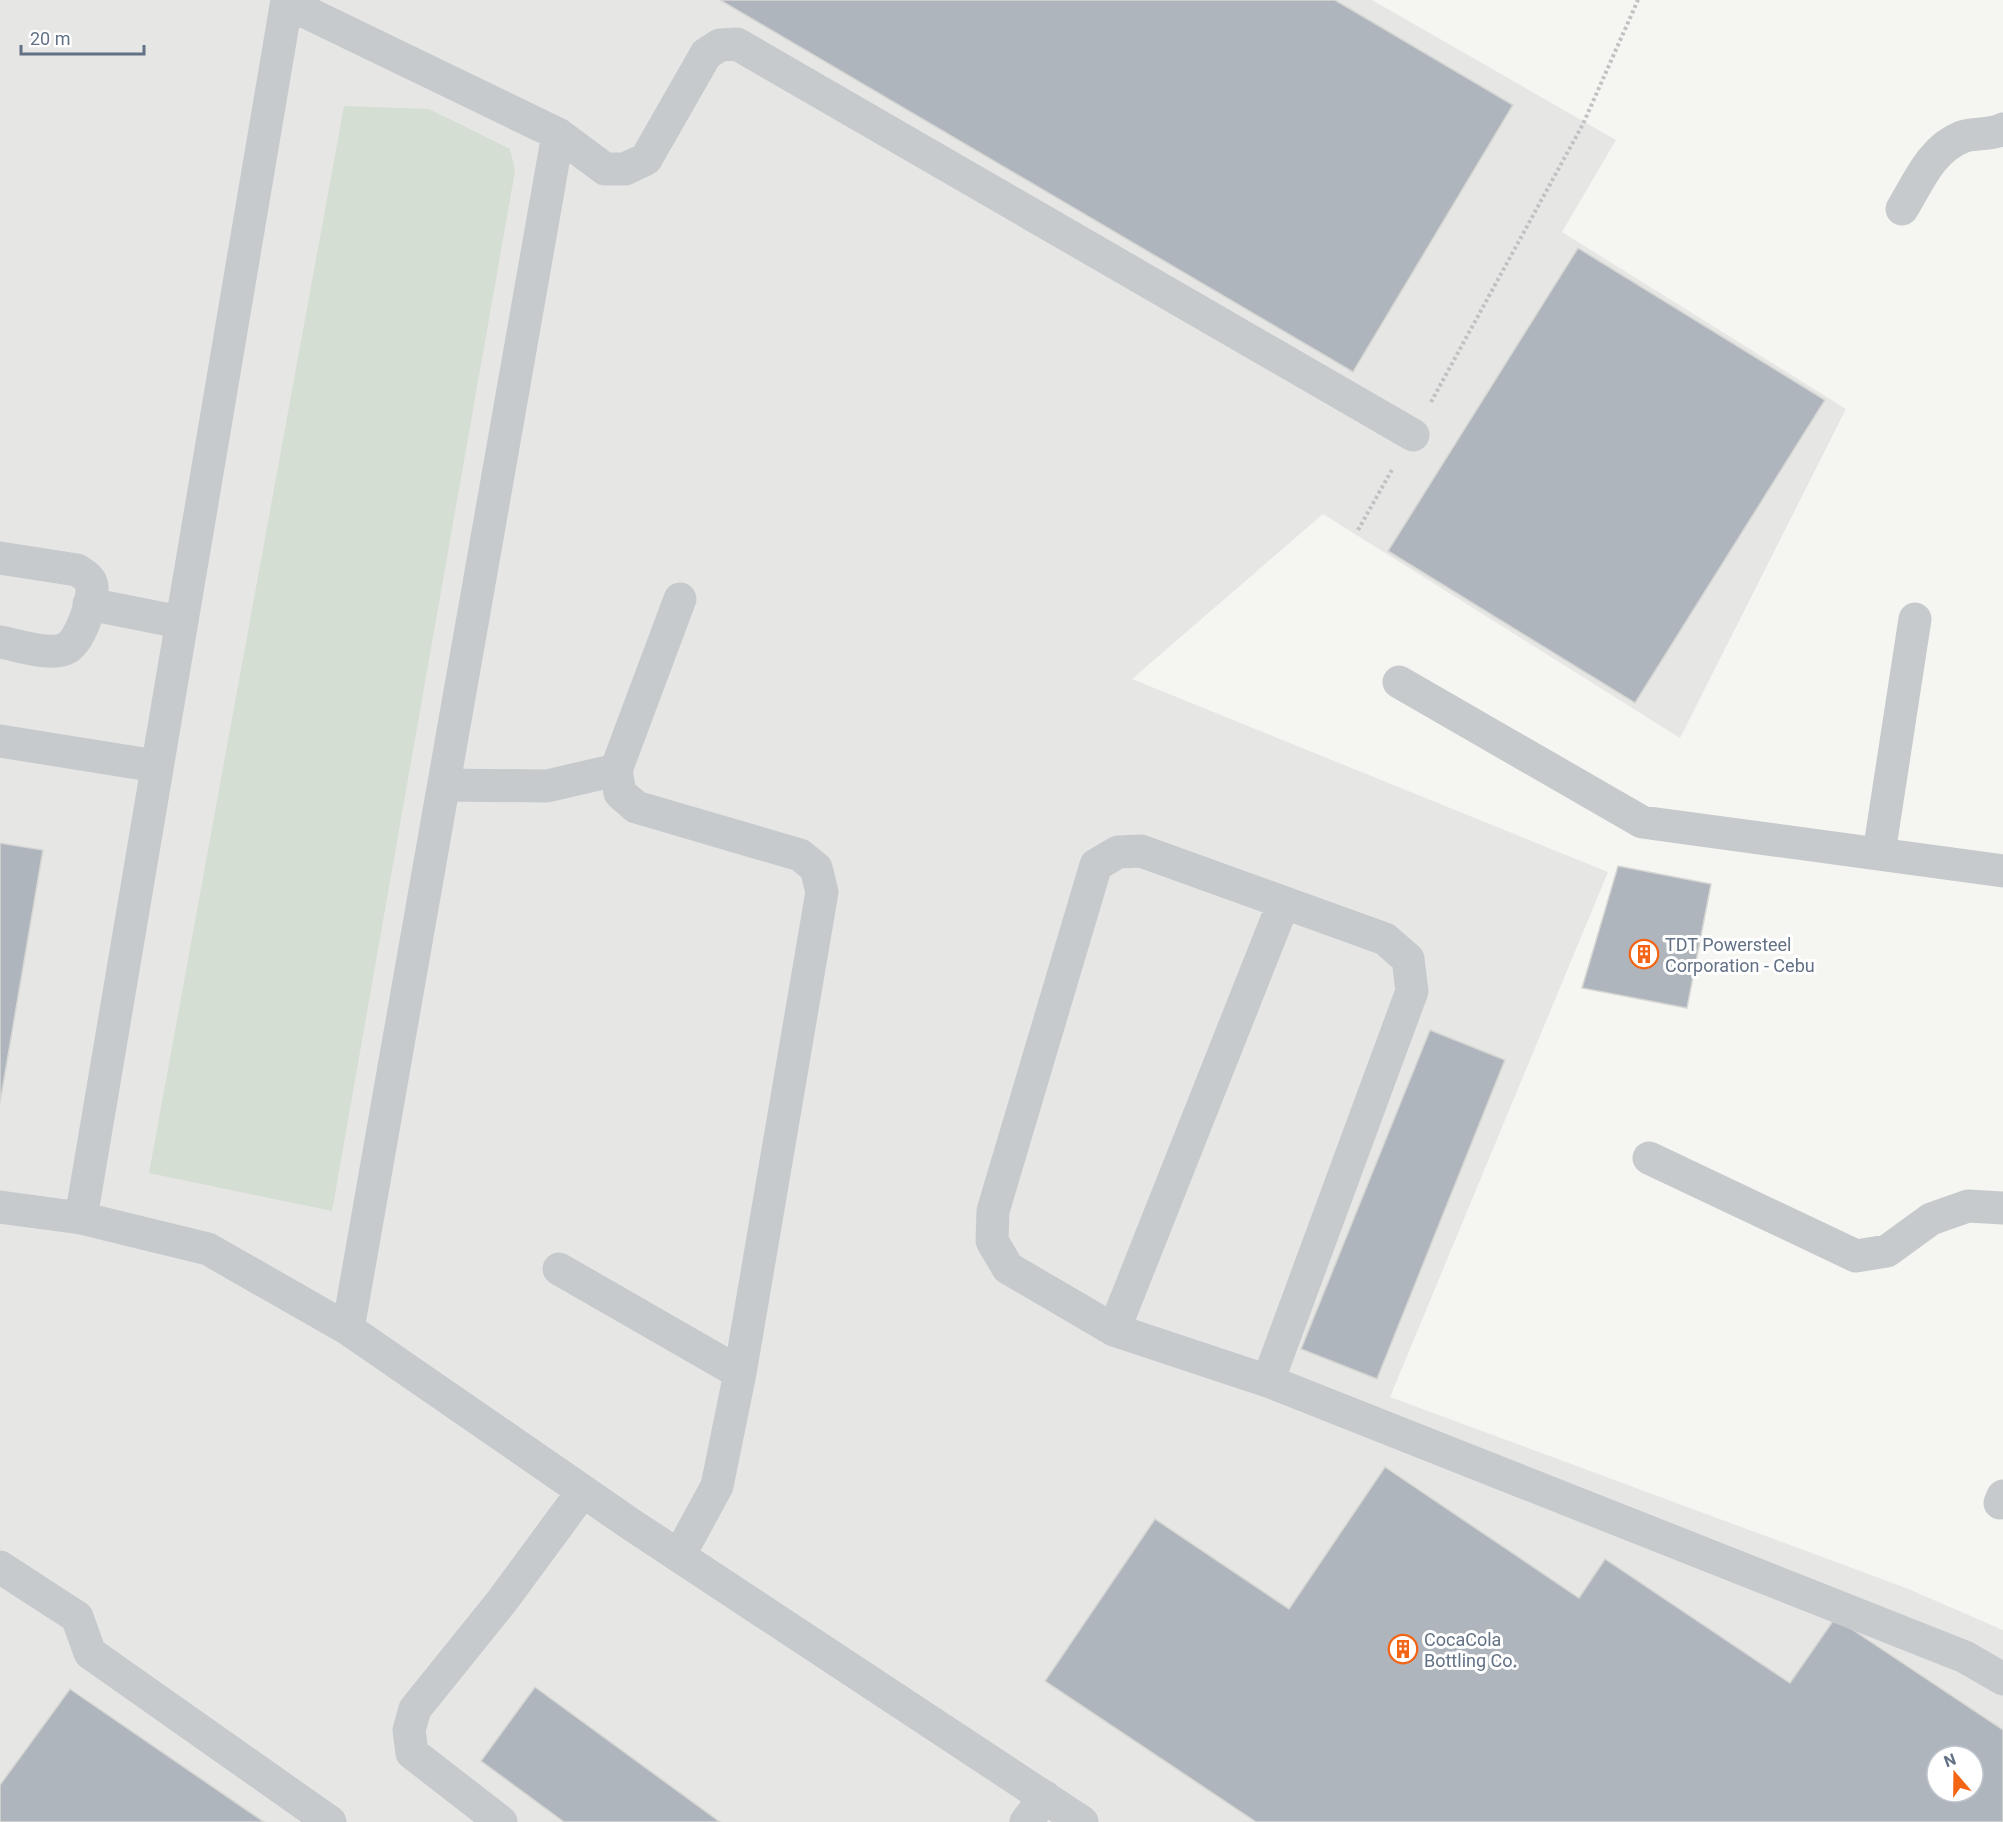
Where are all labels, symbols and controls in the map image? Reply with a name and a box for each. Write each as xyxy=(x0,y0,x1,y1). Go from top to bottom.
scale bar xyxy=(21,18,144,56)
text: 20 m xyxy=(30,28,70,49)
place label: TDT Powersteel Corporation - Cebu xyxy=(1665,934,1815,976)
building icon: TDT Powersteel Corporation - Cebu xyxy=(1628,938,1660,970)
place label: CocaCola Bottling Co. xyxy=(1424,1629,1517,1671)
building icon: CocaCola Bottling Co. xyxy=(1387,1633,1419,1665)
north arrow xyxy=(1925,1744,1985,1804)
text: N xyxy=(1941,1750,1959,1771)

